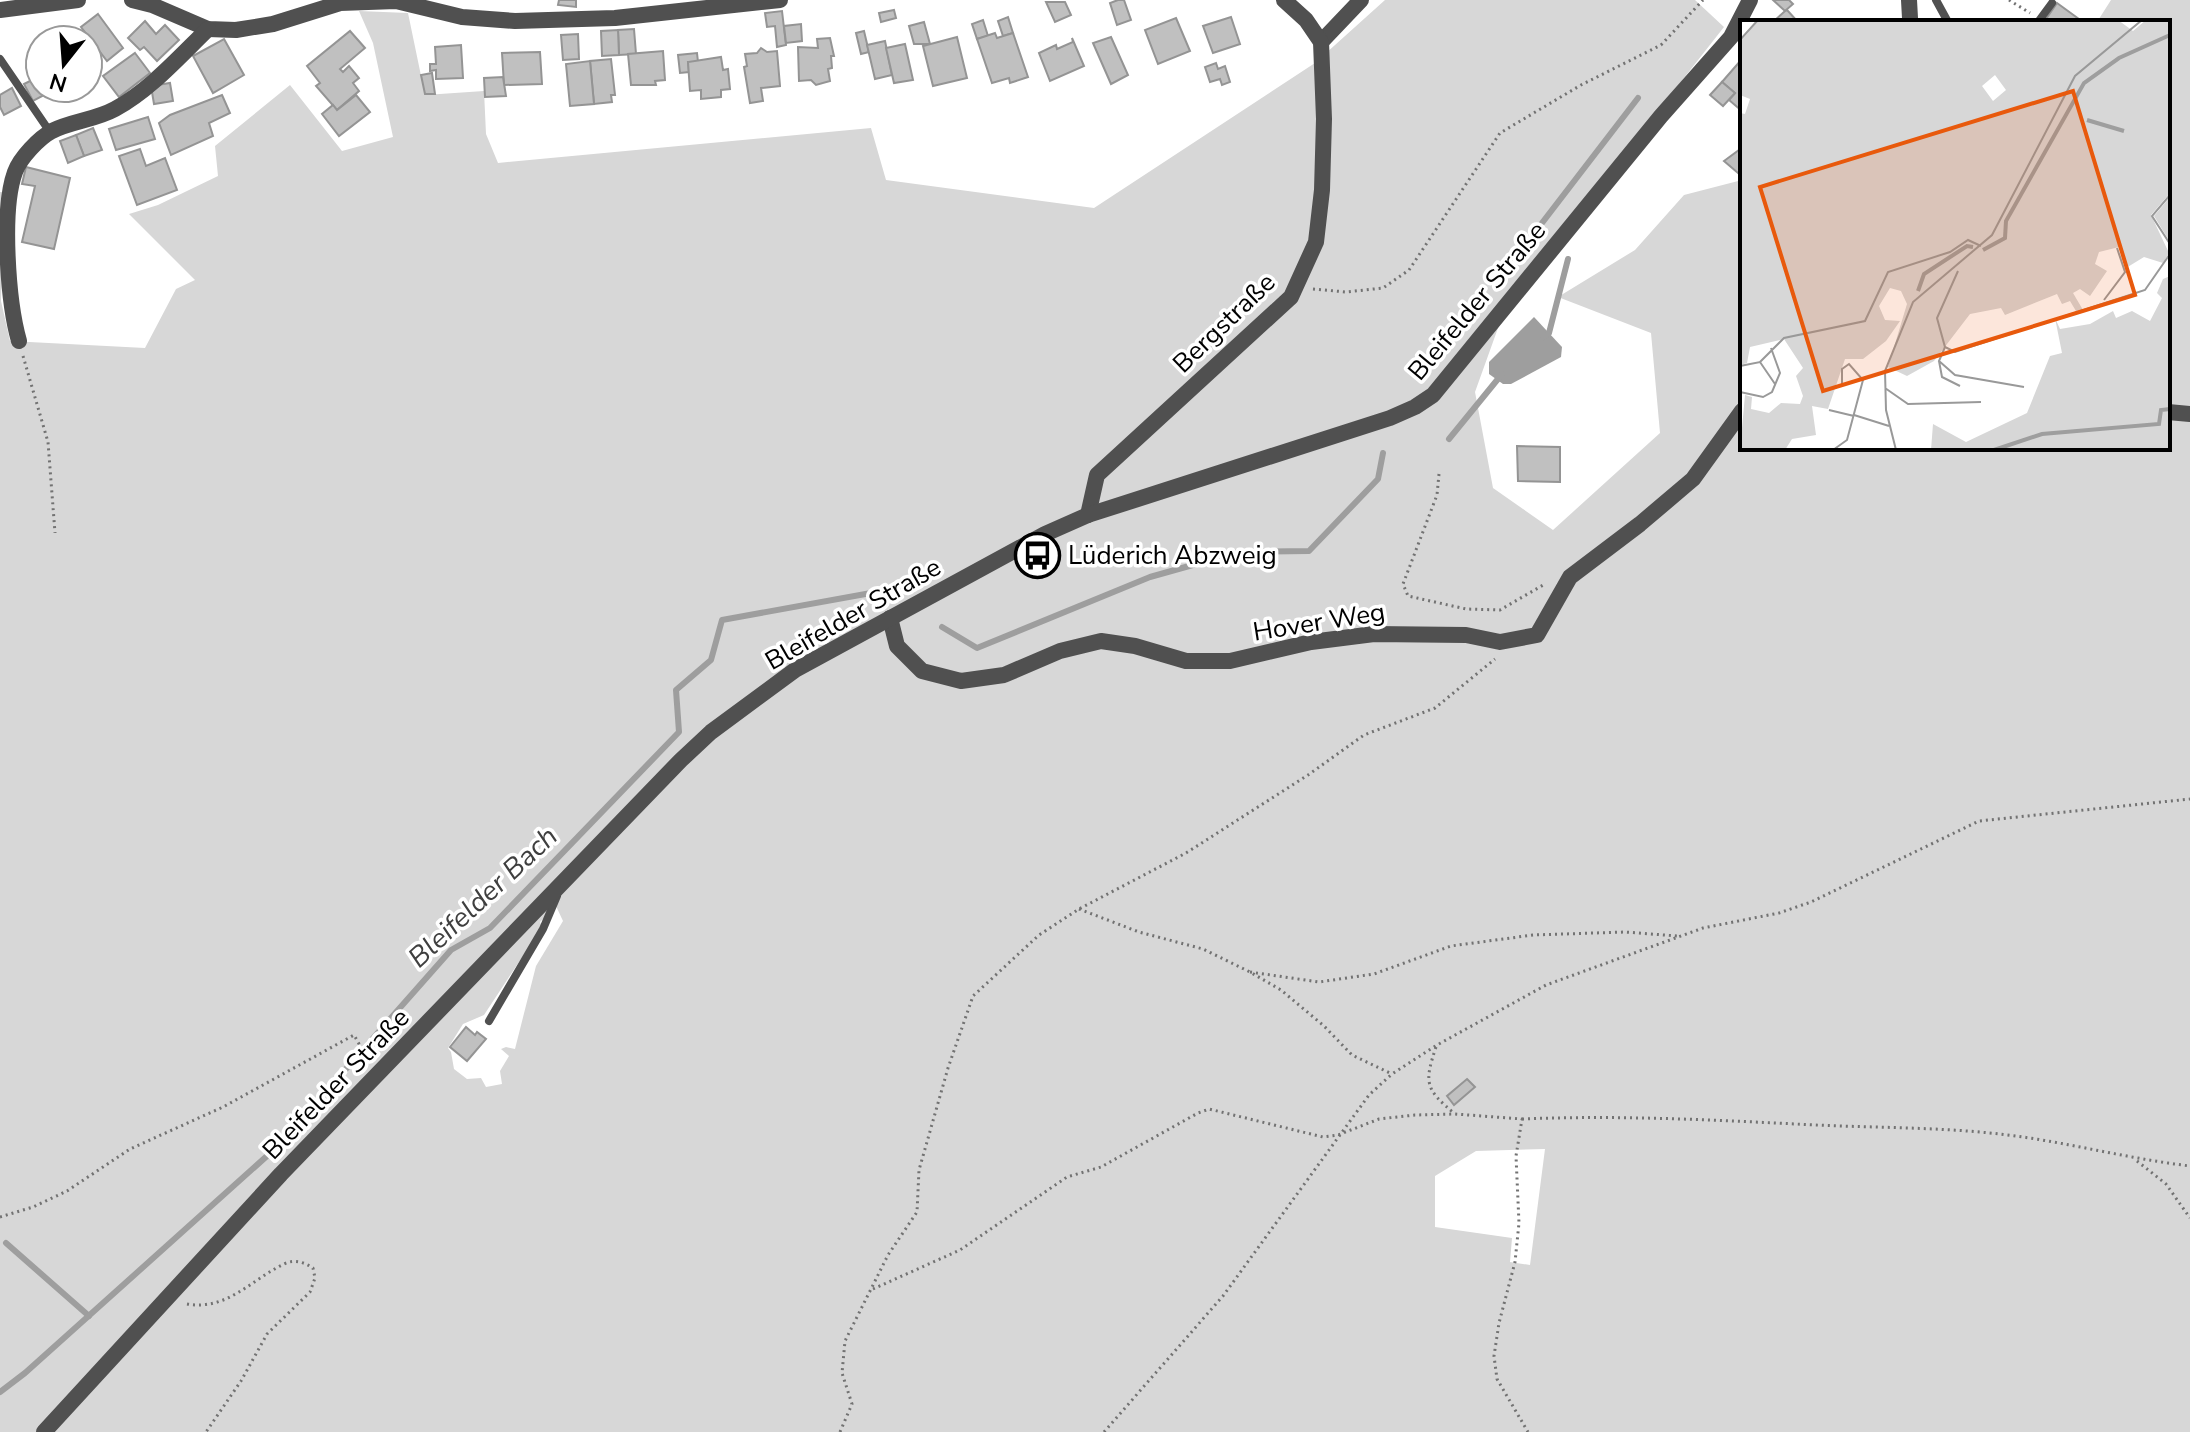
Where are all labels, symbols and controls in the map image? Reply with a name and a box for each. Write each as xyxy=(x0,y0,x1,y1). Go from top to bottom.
inset map xyxy=(1740,20,2170,450)
north arrow xyxy=(24,24,104,104)
text: N xyxy=(46,65,71,99)
street label: Bleifelder Straße xyxy=(1400,214,1554,388)
street label: Bergstraße xyxy=(1165,265,1283,381)
bus stop icon: Lüderich Abzweig xyxy=(1013,531,1061,579)
place label: Lüderich Abzweig xyxy=(1068,538,1277,573)
street label: Bleifelder Straße xyxy=(759,549,947,679)
street label: Hover Weg xyxy=(1250,594,1388,650)
water label: Bleifelder Bach xyxy=(400,818,566,976)
street label: Bleifelder Straße xyxy=(255,1001,417,1167)

